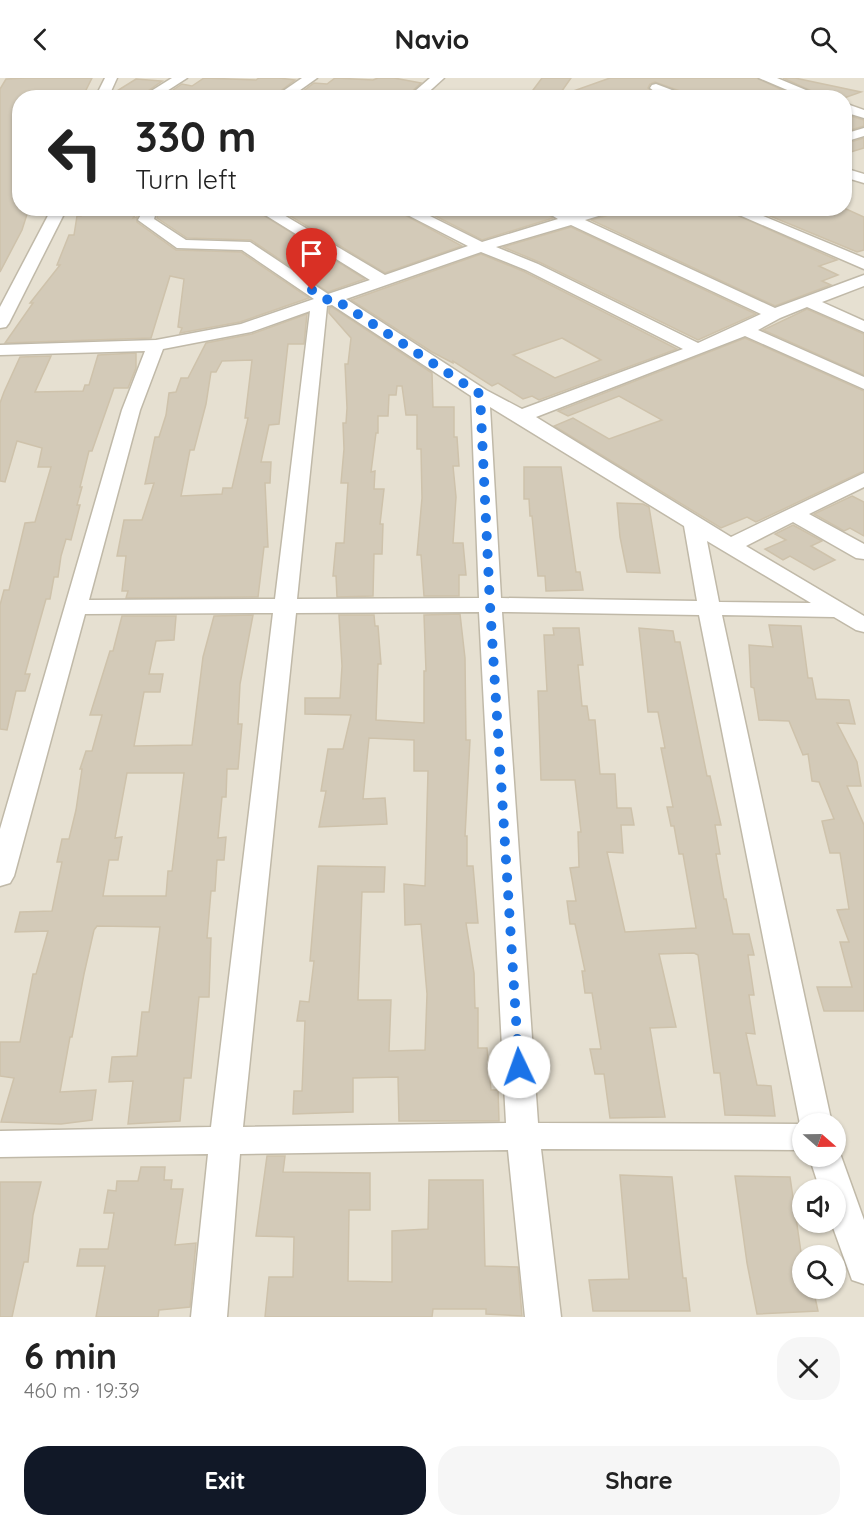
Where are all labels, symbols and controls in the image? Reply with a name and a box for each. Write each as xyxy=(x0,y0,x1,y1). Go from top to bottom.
text: Navio xyxy=(395,22,469,56)
icon: back xyxy=(24,23,57,56)
icon: search xyxy=(807,23,840,56)
text: 330 m xyxy=(135,110,256,163)
icon: left xyxy=(36,114,114,192)
text: Turn left xyxy=(135,162,237,196)
pin xyxy=(286,228,337,290)
icon: arrive xyxy=(295,237,328,270)
position arrow xyxy=(487,1035,551,1099)
north arrow xyxy=(792,1113,846,1167)
map controls xyxy=(792,1113,846,1299)
button: sound xyxy=(792,1179,846,1233)
button: search xyxy=(792,1245,846,1299)
text: 6 min xyxy=(24,1333,117,1378)
button: close xyxy=(777,1337,840,1400)
text: 460 m · 19:39 xyxy=(24,1378,140,1403)
button: Exit xyxy=(24,1446,426,1515)
button: Share xyxy=(438,1446,840,1515)

